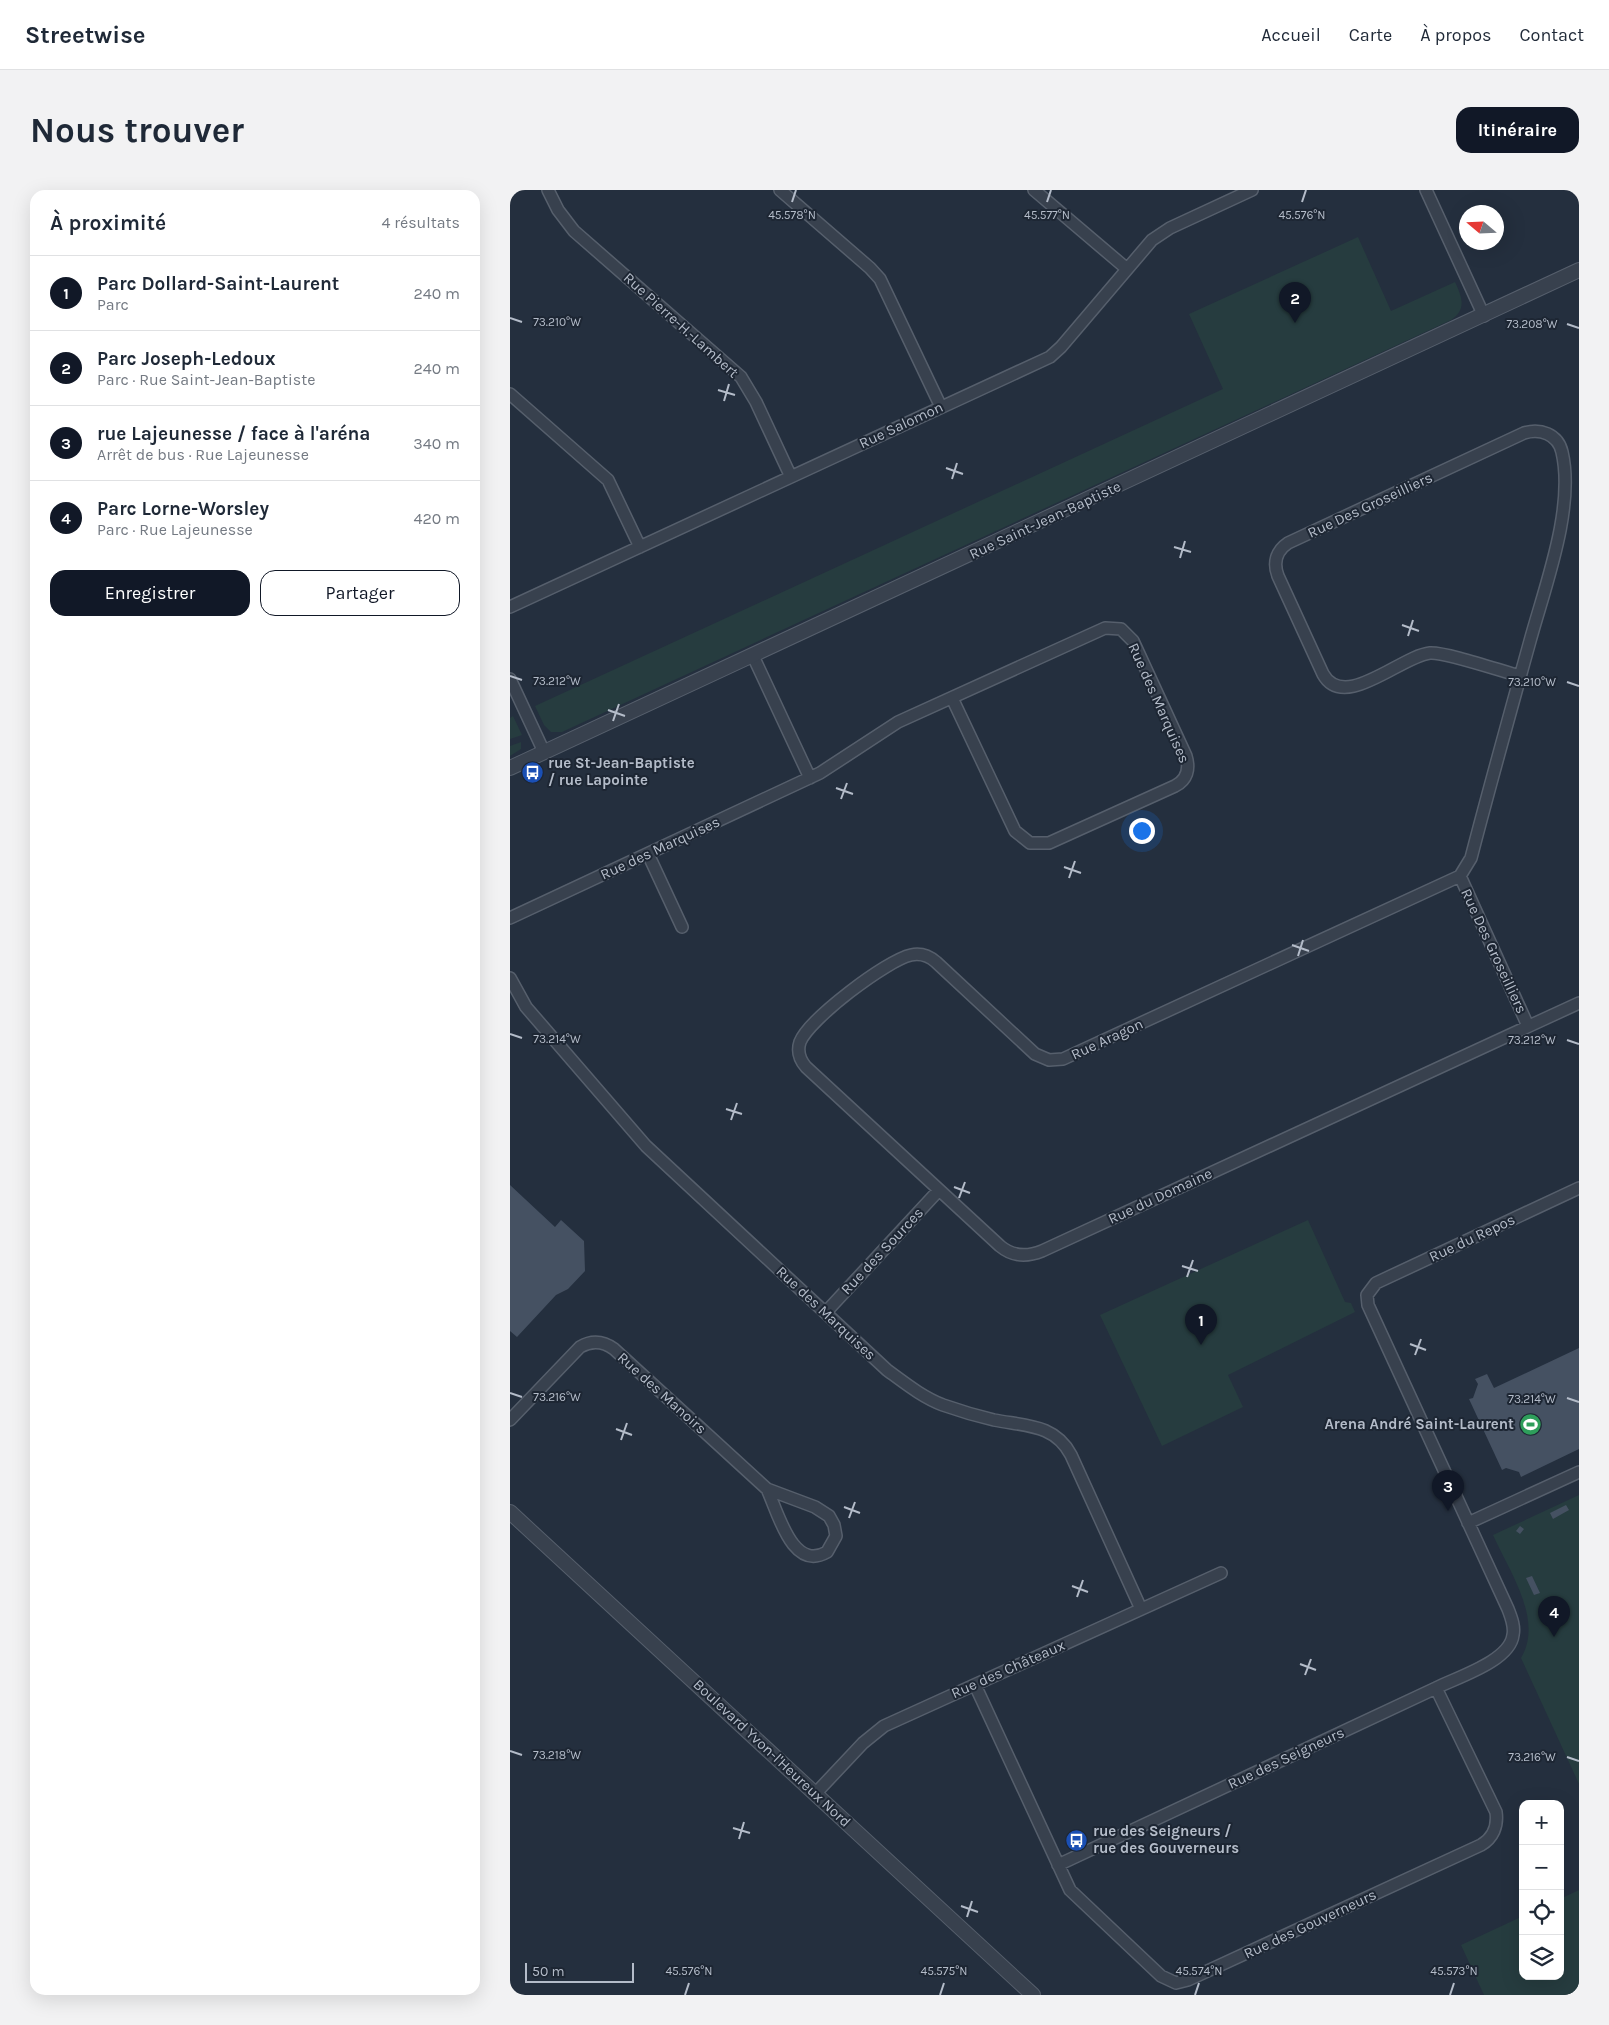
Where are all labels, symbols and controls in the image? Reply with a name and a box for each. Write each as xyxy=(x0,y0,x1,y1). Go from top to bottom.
text: Streetwise xyxy=(25,21,146,49)
text: Accueil xyxy=(1261,24,1321,46)
text: Carte xyxy=(1349,24,1392,46)
text: À propos xyxy=(1420,24,1492,46)
text: Contact xyxy=(1520,24,1584,46)
button: Itinéraire xyxy=(1456,107,1579,153)
text: Nous trouver xyxy=(30,110,244,151)
north arrow xyxy=(1459,205,1504,250)
text: 45.578°N xyxy=(768,208,816,222)
text: 45.577°N xyxy=(1024,208,1070,222)
text: 45.576°N xyxy=(1278,208,1326,222)
text: À proximité xyxy=(50,211,166,235)
text: 4 résultats xyxy=(381,213,460,232)
street label: Rue Pierre-H.-Lambert xyxy=(620,269,743,382)
text: Parc Dollard-Saint-Laurent xyxy=(97,273,339,295)
pin: 2 xyxy=(1279,282,1311,323)
text: 1 xyxy=(63,284,69,303)
text: 240 m xyxy=(414,284,460,303)
text: Parc xyxy=(97,295,129,314)
text: 73.210°W xyxy=(533,315,581,329)
text: 73.208°W xyxy=(1506,317,1558,331)
text: Parc Joseph-Ledoux xyxy=(97,348,276,370)
text: 2 xyxy=(61,359,71,378)
text: 240 m xyxy=(414,359,460,378)
text: Parc · Rue Saint-Jean-Baptiste xyxy=(97,370,315,389)
street label: Rue Salomon xyxy=(856,398,946,452)
text: rue Lajeunesse / face à l'aréna xyxy=(97,423,370,445)
text: 3 xyxy=(61,434,71,453)
text: 340 m xyxy=(413,434,460,453)
text: Arrêt de bus · Rue Lajeunesse xyxy=(97,445,309,464)
street label: Rue Des Groseilliers xyxy=(1305,468,1435,542)
street label: Rue Saint-Jean-Baptiste xyxy=(966,477,1124,563)
text: Parc Lorne-Worsley xyxy=(97,498,269,520)
text: 4 xyxy=(61,509,71,528)
text: 420 m xyxy=(414,509,460,528)
text: Parc · Rue Lajeunesse xyxy=(97,520,253,539)
button: Enregistrer xyxy=(50,570,250,616)
button: Partager xyxy=(260,570,460,616)
street label: Rue des Marquises xyxy=(1124,640,1194,766)
text: 73.212°W xyxy=(533,674,581,688)
text: 73.210°W xyxy=(1508,675,1556,689)
place label: rue St-Jean-Baptiste / rue Lapointe xyxy=(548,754,695,789)
bus stop icon: rue St-Jean-Baptiste / rue Lapointe xyxy=(520,760,544,784)
street label: Rue des Marquises xyxy=(597,812,723,884)
your location xyxy=(1129,818,1155,844)
street label: Rue Des Groseilliers xyxy=(1457,886,1531,1016)
street label: Rue Aragon xyxy=(1068,1014,1146,1064)
text: 73.214°W xyxy=(533,1032,581,1046)
text: 73.212°W xyxy=(1508,1033,1556,1047)
street label: Rue du Domaine xyxy=(1105,1164,1215,1228)
street label: Rue des Sources xyxy=(837,1204,927,1298)
street label: Rue du Repos xyxy=(1426,1210,1518,1266)
street label: Rue des Marquises xyxy=(772,1262,880,1364)
pin: 1 xyxy=(1185,1304,1217,1345)
street label: Rue des Manoirs xyxy=(614,1348,710,1438)
text: 73.216°W xyxy=(533,1390,581,1404)
text: 73.214°W xyxy=(1508,1392,1556,1406)
sports icon: Arena André Saint-Laurent xyxy=(1518,1412,1542,1436)
place label: Arena André Saint-Laurent xyxy=(1324,1415,1514,1433)
pin: 3 xyxy=(1432,1470,1464,1511)
pin: 4 xyxy=(1538,1596,1570,1637)
street label: Rue des Châteaux xyxy=(948,1636,1068,1702)
street label: Boulevard Yvon-l'Heureux Nord xyxy=(689,1675,855,1831)
street label: Rue des Seigneurs xyxy=(1225,1723,1347,1793)
text: 73.218°W xyxy=(533,1748,581,1762)
text: 73.216°W xyxy=(1508,1750,1556,1764)
map controls xyxy=(1519,1800,1564,1980)
button: + xyxy=(1519,1800,1564,1845)
place label: rue des Seigneurs / rue des Gouverneurs xyxy=(1093,1822,1239,1857)
bus stop icon: rue des Seigneurs / rue des Gouverneurs xyxy=(1065,1828,1089,1852)
button: − xyxy=(1519,1845,1564,1890)
street label: Rue des Gouverneurs xyxy=(1241,1885,1379,1963)
button: locate xyxy=(1519,1890,1564,1935)
button: layers xyxy=(1519,1935,1564,1980)
scale bar xyxy=(525,1960,634,1983)
text: 50 m xyxy=(532,1963,565,1980)
text: 45.576°N xyxy=(665,1964,713,1978)
text: 45.575°N xyxy=(920,1964,968,1978)
text: 45.574°N xyxy=(1175,1964,1223,1978)
text: 45.573°N xyxy=(1430,1964,1478,1978)

